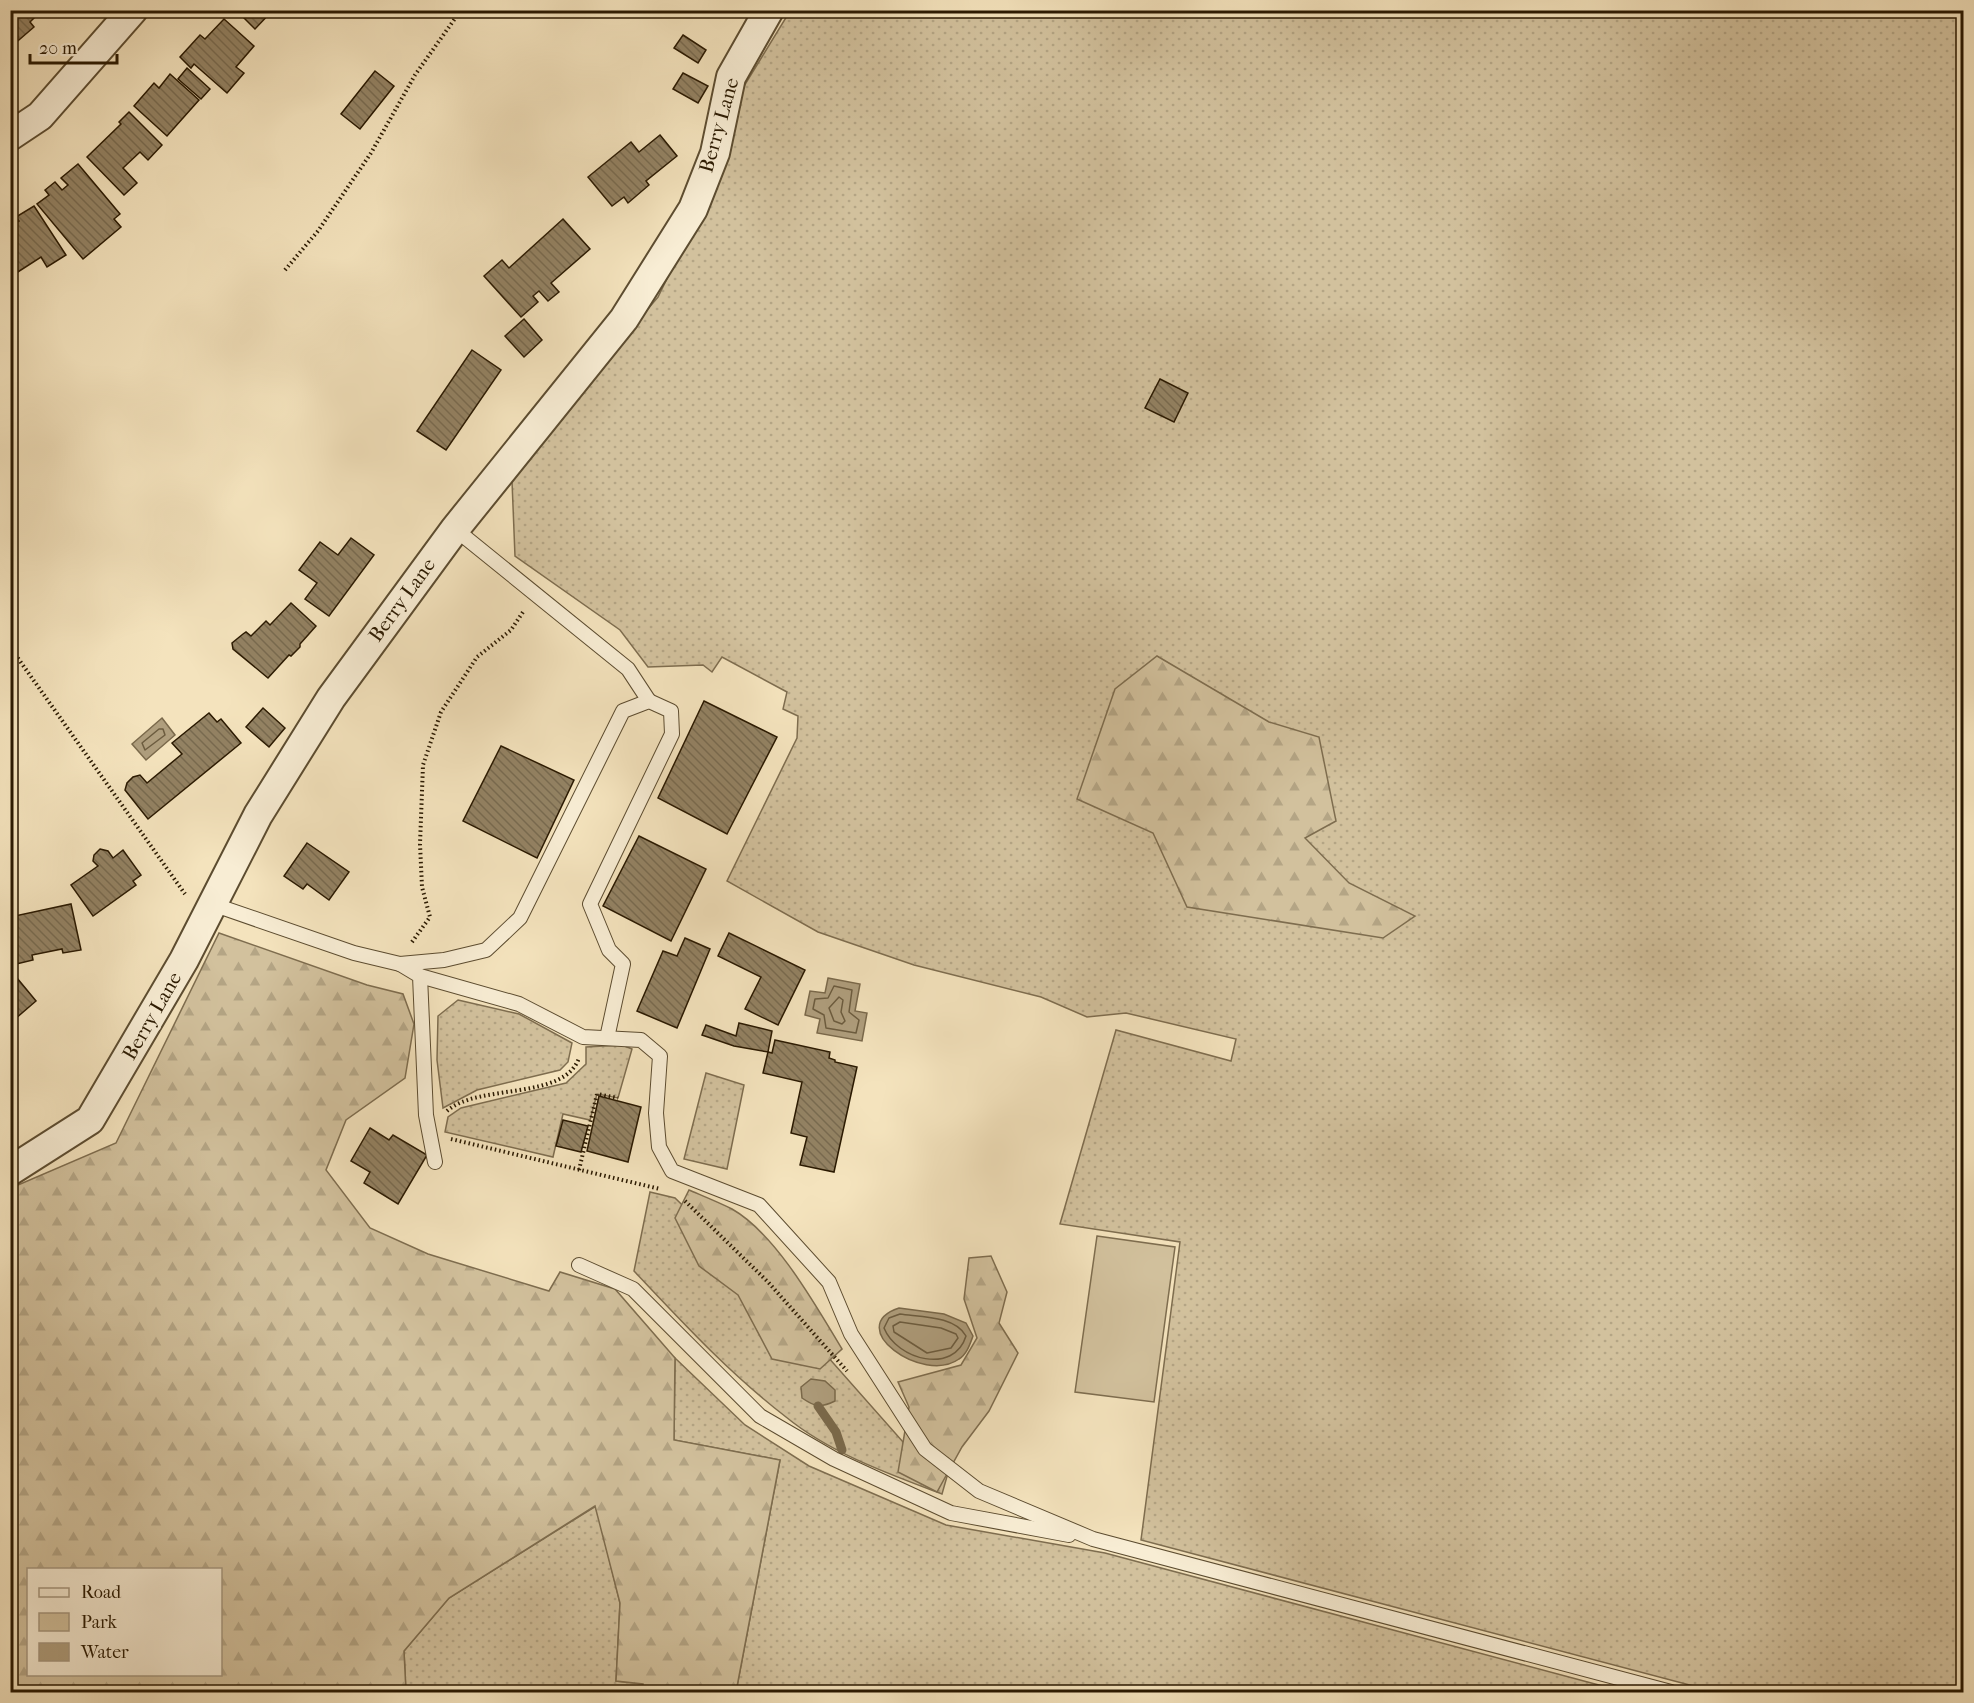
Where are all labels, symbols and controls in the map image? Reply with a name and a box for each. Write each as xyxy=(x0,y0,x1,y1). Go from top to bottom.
scale bar xyxy=(30,27,117,65)
text: 20 m xyxy=(39,38,77,59)
street label: Berry Lane xyxy=(694,75,744,175)
street label: Berry Lane xyxy=(364,554,440,646)
street label: Berry Lane xyxy=(118,968,186,1064)
legend xyxy=(27,1568,222,1676)
text: Road xyxy=(81,1582,121,1603)
text: Park xyxy=(81,1612,118,1633)
text: Water xyxy=(80,1642,129,1663)

